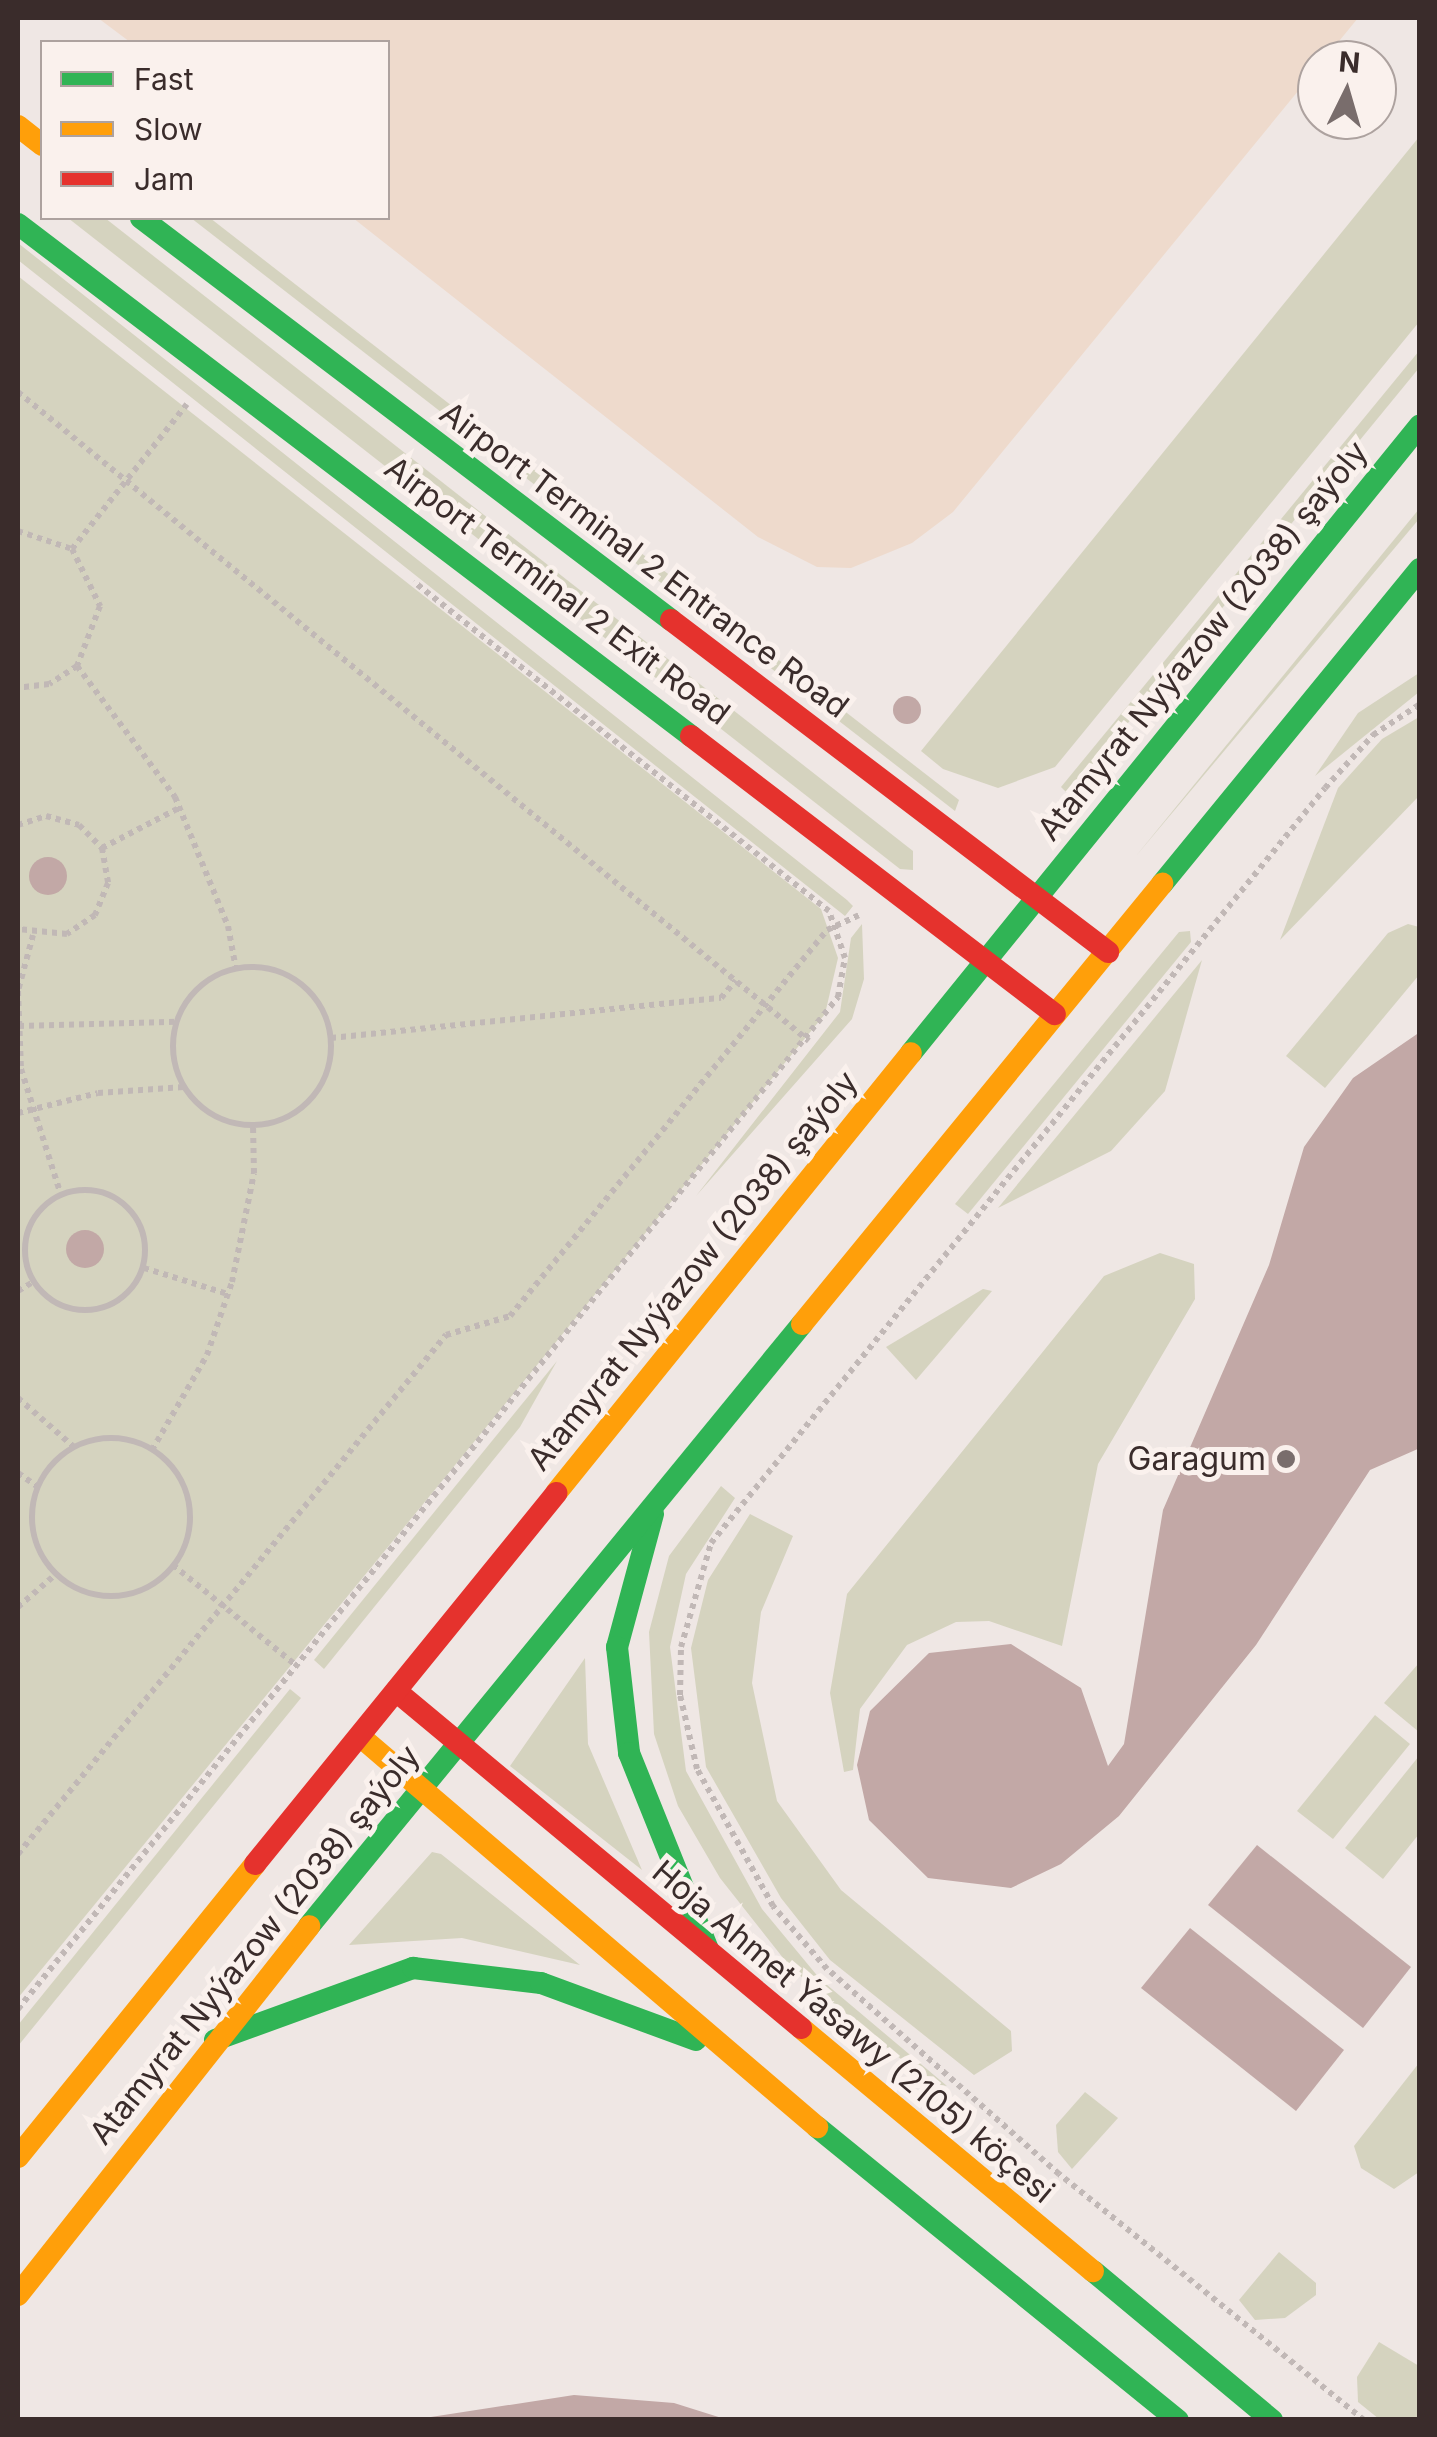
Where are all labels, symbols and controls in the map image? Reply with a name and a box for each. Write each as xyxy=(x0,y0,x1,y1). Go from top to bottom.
legend xyxy=(40,40,390,220)
north arrow xyxy=(1297,40,1397,140)
text: N xyxy=(1337,44,1362,80)
text: Fast xyxy=(134,61,193,97)
text: Slow xyxy=(134,111,203,147)
text: Jam xyxy=(134,161,194,197)
street label: Airport Terminal 2 Entrance Road xyxy=(432,394,856,726)
street label: Atamyrat Nyýazow (2038) şaýoly xyxy=(1030,434,1376,848)
street label: Airport Terminal 2 Exit Road xyxy=(377,449,737,733)
street label: Atamyrat Nyýazow (2038) şaýoly xyxy=(520,1064,866,1478)
place label: Garagum xyxy=(1128,1440,1266,1478)
marker: Garagum xyxy=(1275,1448,1297,1470)
street label: Atamyrat Nyýazow (2038) şaýoly xyxy=(82,1738,428,2152)
street label: Hoja Ahmet Ýasawy (2105) köçesi xyxy=(644,1853,1062,2211)

